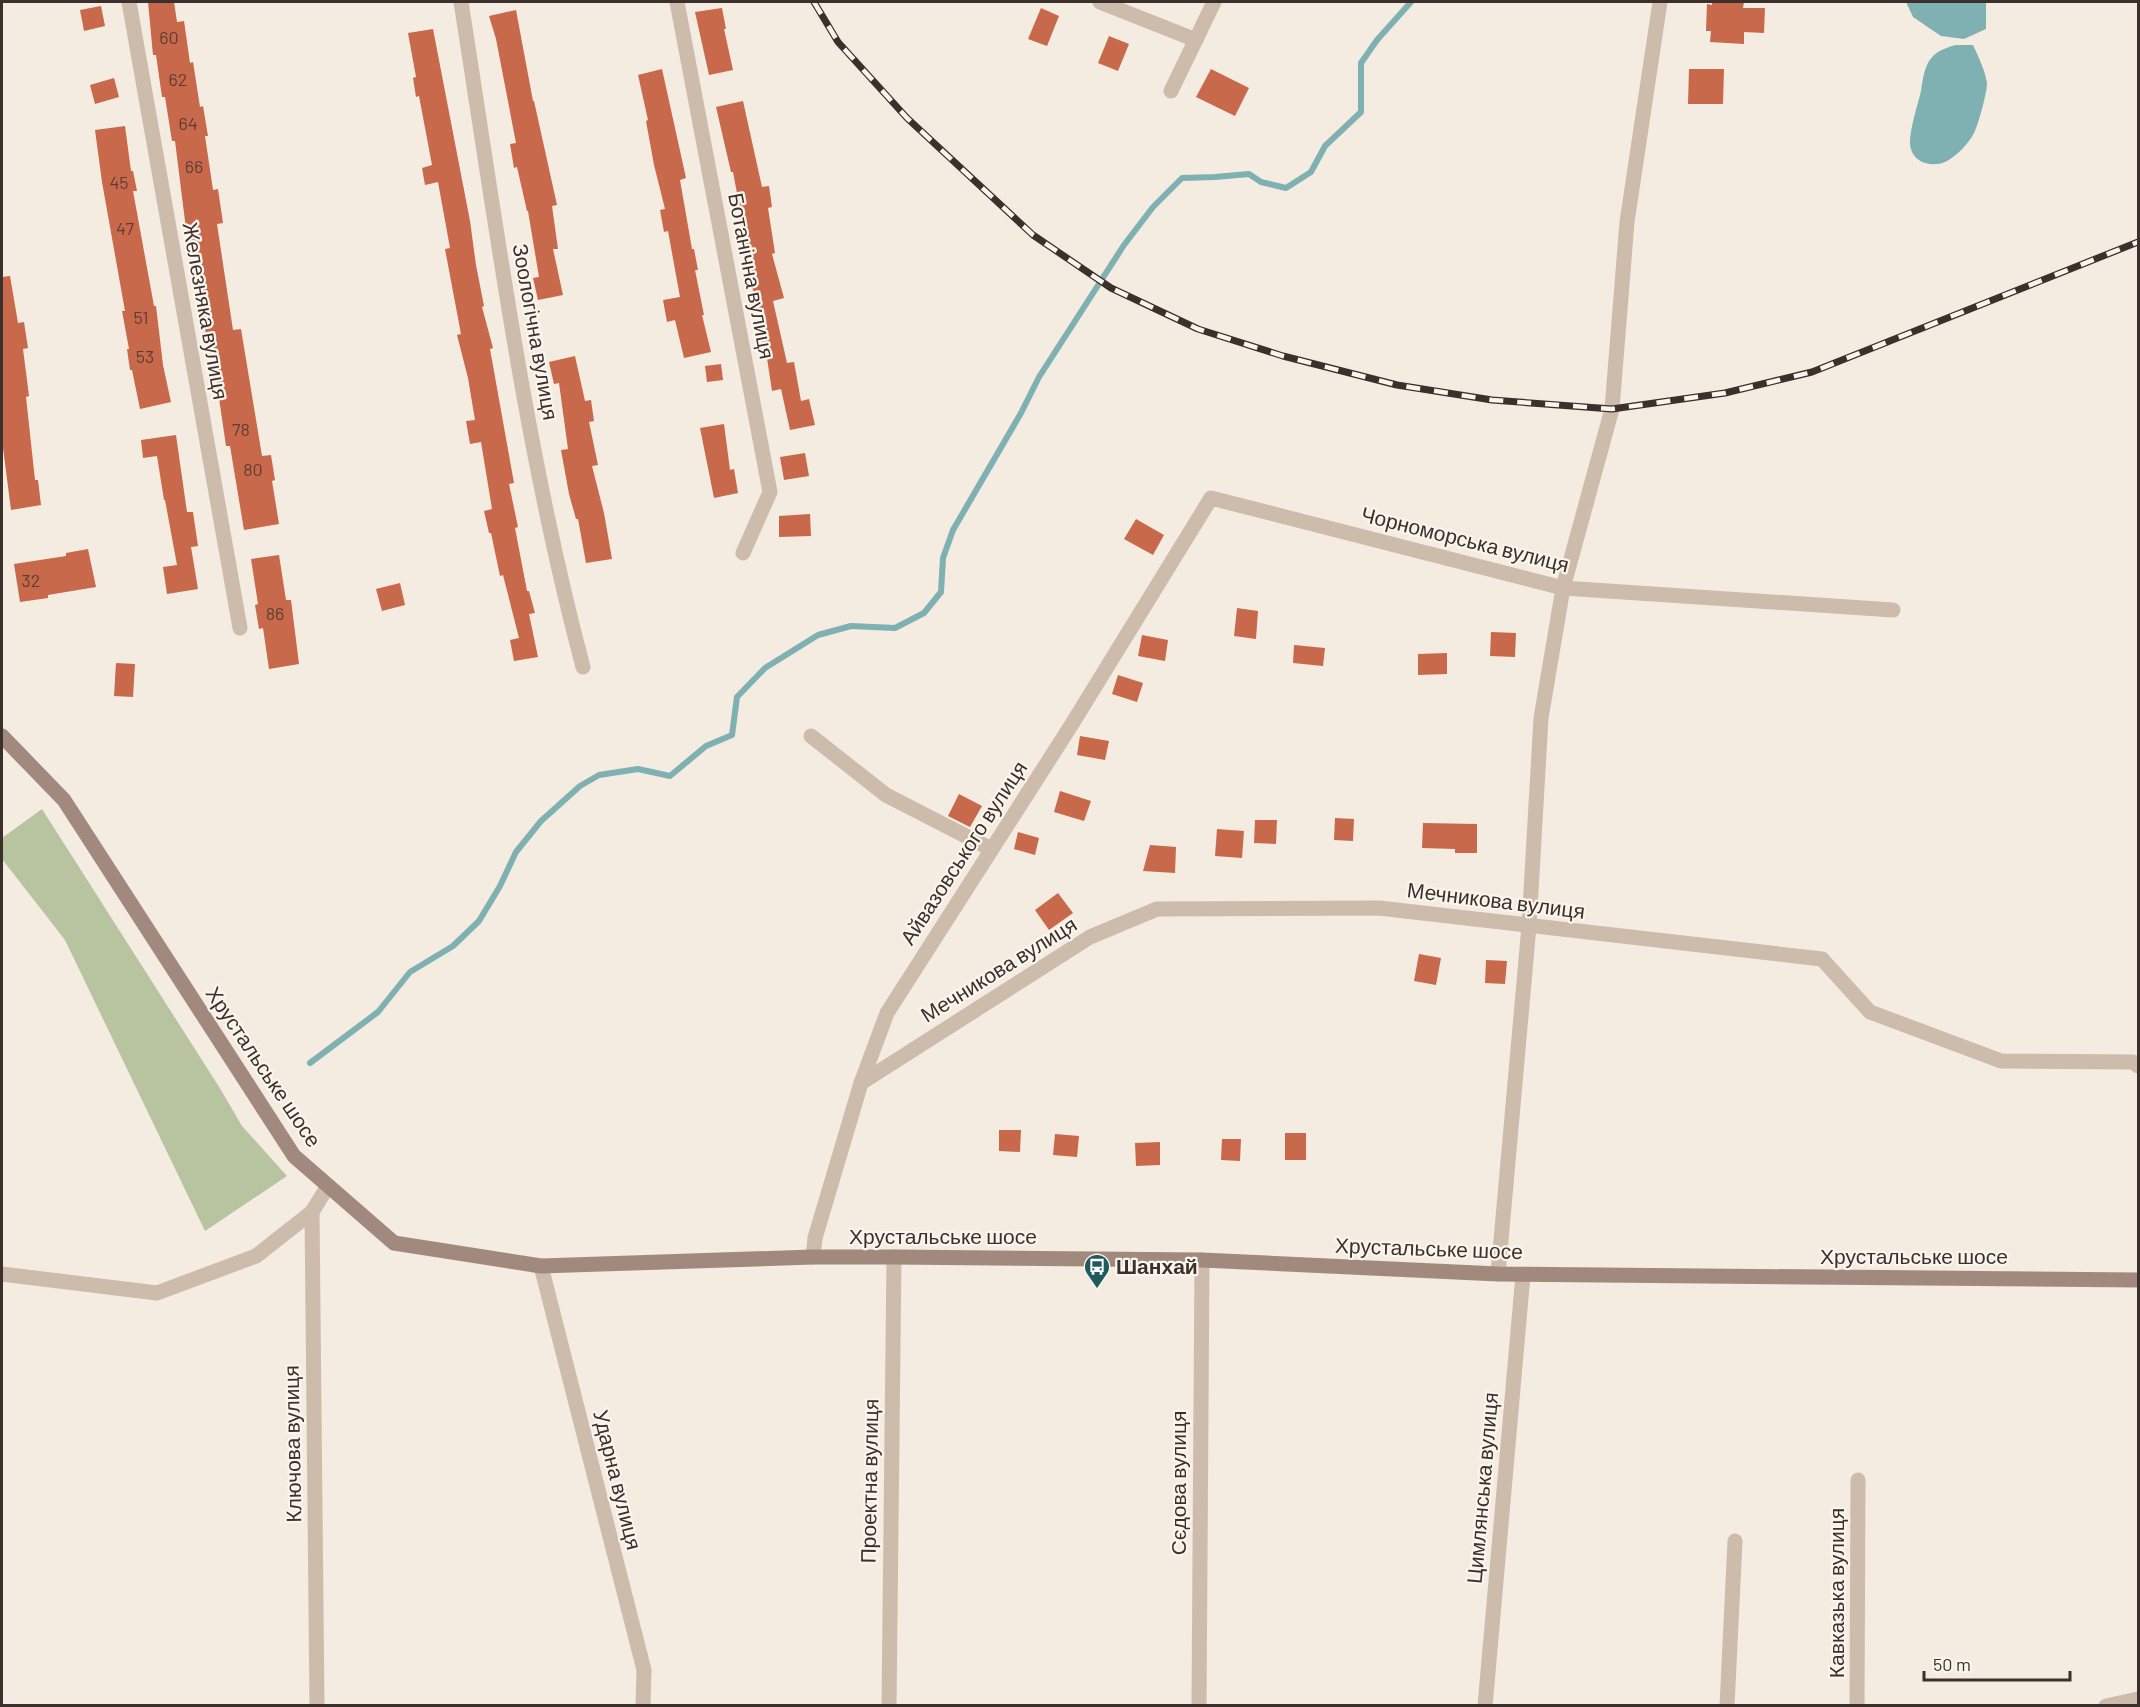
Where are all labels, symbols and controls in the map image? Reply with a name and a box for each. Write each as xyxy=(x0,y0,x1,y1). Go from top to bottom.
house number: 60 xyxy=(159,26,179,48)
house number: 62 xyxy=(169,68,187,90)
house number: 64 xyxy=(178,112,198,134)
house number: 66 xyxy=(185,155,203,177)
house number: 45 xyxy=(109,171,129,193)
street label: Ботанічна вулиця xyxy=(724,190,781,361)
house number: 47 xyxy=(116,217,134,239)
street label: Железняка вулиця xyxy=(179,220,234,401)
street label: Зоологічна вулиця xyxy=(509,242,564,422)
house number: 51 xyxy=(133,306,149,328)
house number: 53 xyxy=(136,345,154,367)
house number: 78 xyxy=(232,418,250,440)
house number: 80 xyxy=(243,458,263,480)
street label: Чорноморська вулиця xyxy=(1359,501,1572,577)
house number: 32 xyxy=(22,569,40,591)
house number: 86 xyxy=(266,602,284,624)
street label: Айвазовського вулиця xyxy=(894,756,1031,949)
street label: Мечникова вулиця xyxy=(1406,876,1587,923)
street label: Мечникова вулиця xyxy=(916,911,1081,1027)
street label: Хрустальське шосе xyxy=(201,981,327,1151)
street label: Хрустальське шосе xyxy=(849,1223,1037,1248)
street label: Хрустальське шосе xyxy=(1335,1232,1523,1263)
street label: Хрустальське шосе xyxy=(1820,1243,2008,1268)
bus stop icon: Шанхай xyxy=(1082,1252,1112,1290)
place label: Шанхай xyxy=(1116,1253,1198,1278)
street label: Ключова вулиця xyxy=(278,1365,305,1523)
street label: Цимлянська вулиця xyxy=(1461,1391,1502,1585)
street label: Проектна вулиця xyxy=(855,1398,882,1564)
street label: Ударна вулиця xyxy=(589,1407,648,1552)
street label: Сєдова вулиця xyxy=(1165,1411,1190,1555)
street label: Кавказька вулиця xyxy=(1823,1508,1848,1678)
scale bar xyxy=(1924,1644,2070,1682)
text: 50 m xyxy=(1933,1653,1971,1675)

